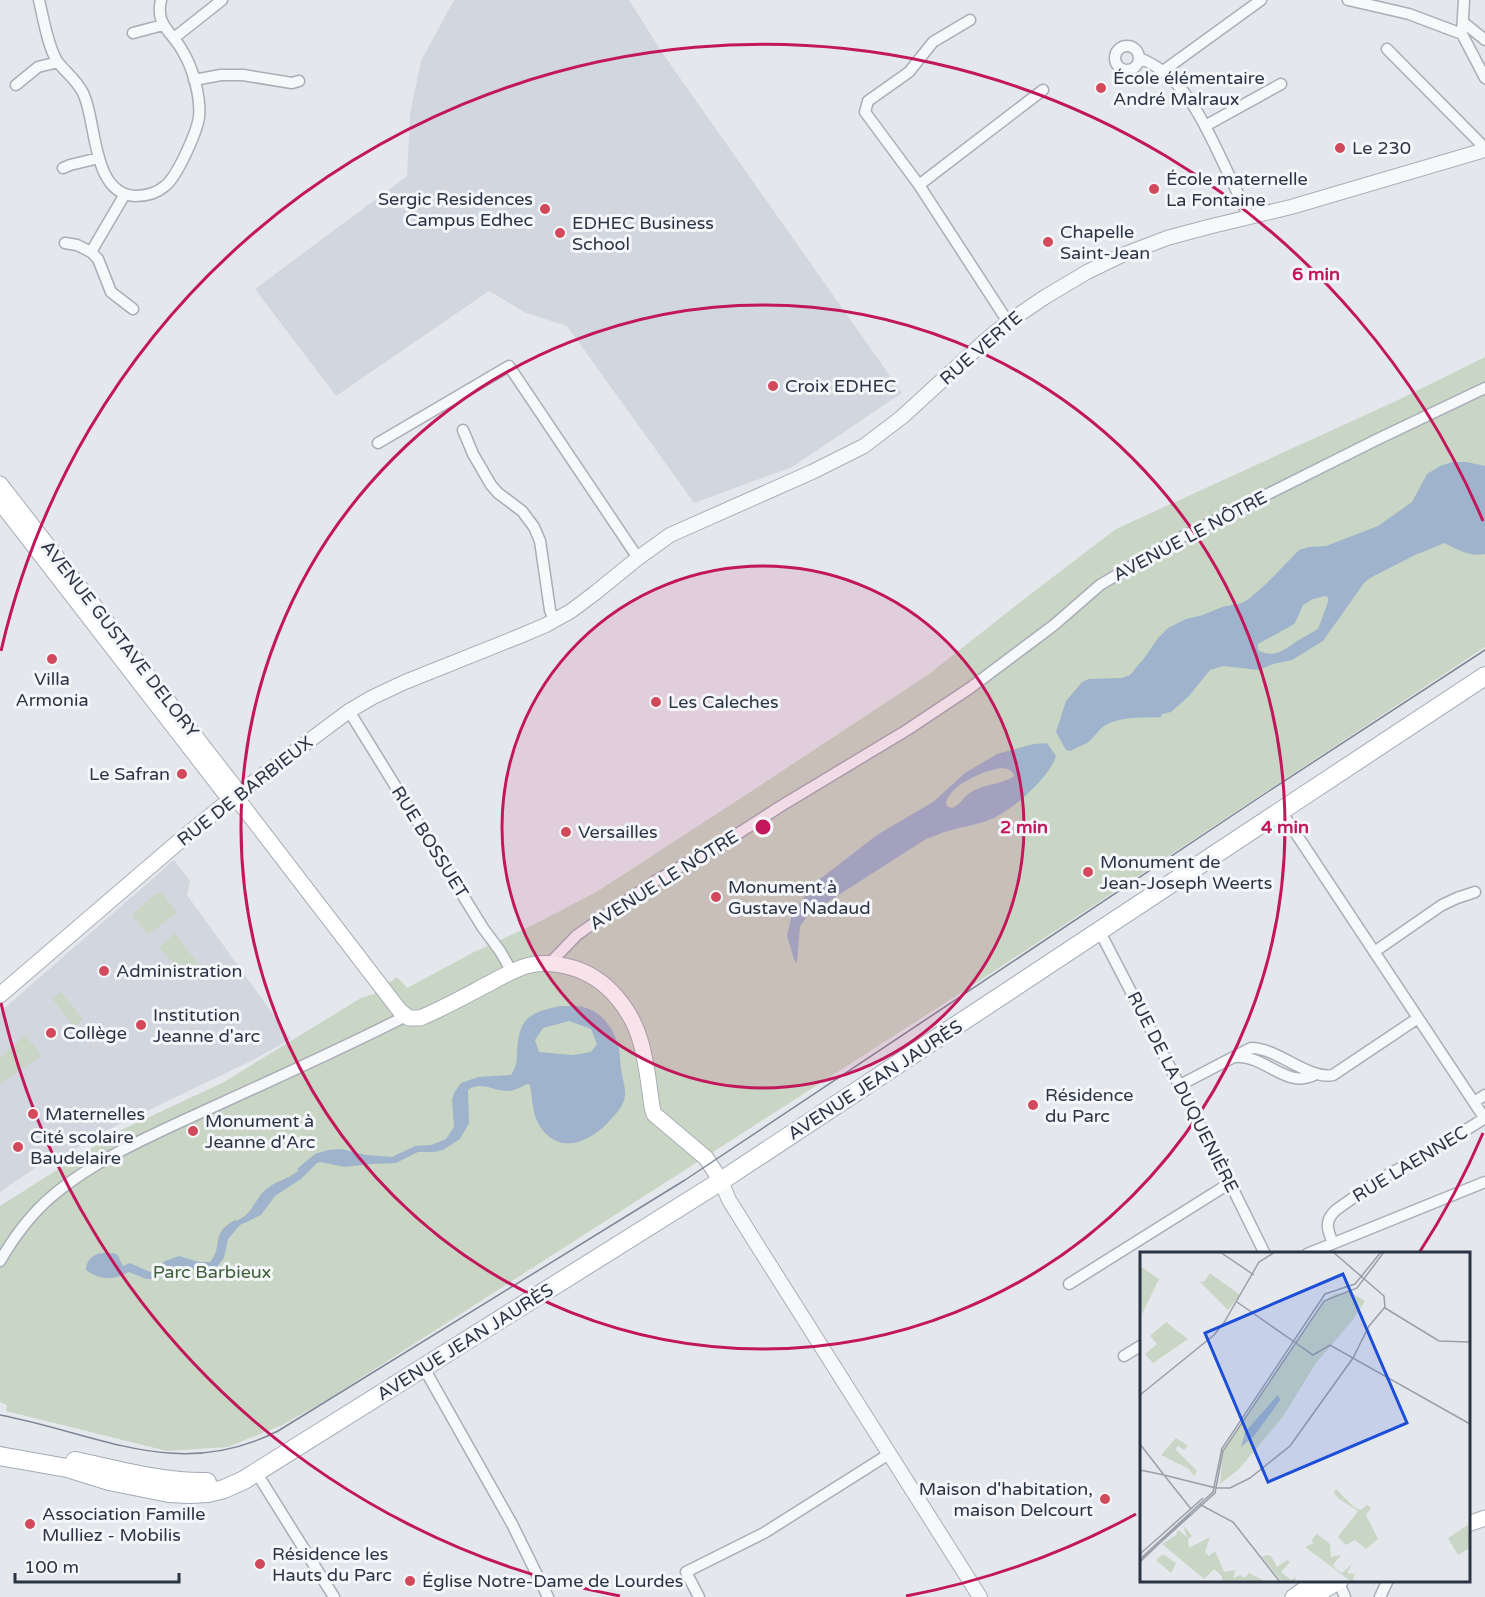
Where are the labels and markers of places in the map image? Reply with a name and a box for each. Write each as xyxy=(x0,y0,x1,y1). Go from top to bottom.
place label: École élémentaire André Malraux xyxy=(1113,67,1265,110)
marker: École élémentaire André Malraux xyxy=(1094,81,1108,95)
place label: Le 230 xyxy=(1352,137,1411,159)
marker: Le 230 xyxy=(1333,141,1347,155)
place label: École maternelle La Fontaine xyxy=(1166,168,1308,211)
marker: École maternelle La Fontaine xyxy=(1147,182,1161,196)
place label: Sergic Residences Campus Edhec xyxy=(378,188,533,231)
marker: Sergic Residences Campus Edhec xyxy=(538,202,552,216)
place label: EDHEC Business School xyxy=(572,212,714,255)
place label: Chapelle Saint-Jean xyxy=(1060,221,1150,264)
marker: EDHEC Business School xyxy=(553,226,567,240)
marker: Chapelle Saint-Jean xyxy=(1041,235,1055,249)
place label: Croix EDHEC xyxy=(785,375,896,397)
marker: Croix EDHEC xyxy=(766,379,780,393)
marker: Villa Armonia xyxy=(45,652,59,666)
place label: Villa Armonia xyxy=(15,668,89,711)
place label: Les Caleches xyxy=(668,691,779,713)
marker: Les Caleches xyxy=(649,695,663,709)
place label: Le Safran xyxy=(89,763,170,785)
marker: Le Safran xyxy=(175,767,189,781)
centre of rings xyxy=(753,817,773,837)
place label: Versailles xyxy=(578,821,658,843)
marker: Versailles xyxy=(559,825,573,839)
place label: Monument de Jean-Joseph Weerts xyxy=(1100,851,1272,894)
marker: Monument de Jean-Joseph Weerts xyxy=(1081,865,1095,879)
place label: Monument à Gustave Nadaud xyxy=(728,876,871,919)
marker: Monument à Gustave Nadaud xyxy=(709,890,723,904)
place label: Administration xyxy=(116,960,243,982)
marker: Administration xyxy=(97,964,111,978)
place label: Institution Jeanne d'arc xyxy=(153,1004,260,1047)
marker: Institution Jeanne d'arc xyxy=(134,1018,148,1032)
place label: Collège xyxy=(63,1022,127,1044)
marker: Collège xyxy=(44,1026,58,1040)
place label: Résidence du Parc xyxy=(1045,1084,1133,1127)
marker: Résidence du Parc xyxy=(1026,1098,1040,1112)
place label: Maternelles xyxy=(45,1103,145,1125)
marker: Maternelles xyxy=(26,1107,40,1121)
place label: Monument à Jeanne d'Arc xyxy=(205,1110,315,1153)
marker: Monument à Jeanne d'Arc xyxy=(186,1124,200,1138)
place label: Cité scolaire Baudelaire xyxy=(30,1126,134,1169)
marker: Cité scolaire Baudelaire xyxy=(11,1140,25,1154)
place label: Maison d'habitation, maison Delcourt xyxy=(919,1478,1093,1521)
marker: Maison d'habitation, maison Delcourt xyxy=(1098,1492,1112,1506)
place label: Association Famille Mulliez - Mobilis xyxy=(42,1503,205,1546)
marker: Association Famille Mulliez - Mobilis xyxy=(23,1517,37,1531)
place label: Résidence les Hauts du Parc xyxy=(272,1543,392,1586)
marker: Résidence les Hauts du Parc xyxy=(253,1557,267,1571)
place label: Église Notre-Dame de Lourdes xyxy=(422,1570,683,1592)
marker: Église Notre-Dame de Lourdes xyxy=(403,1574,417,1588)

